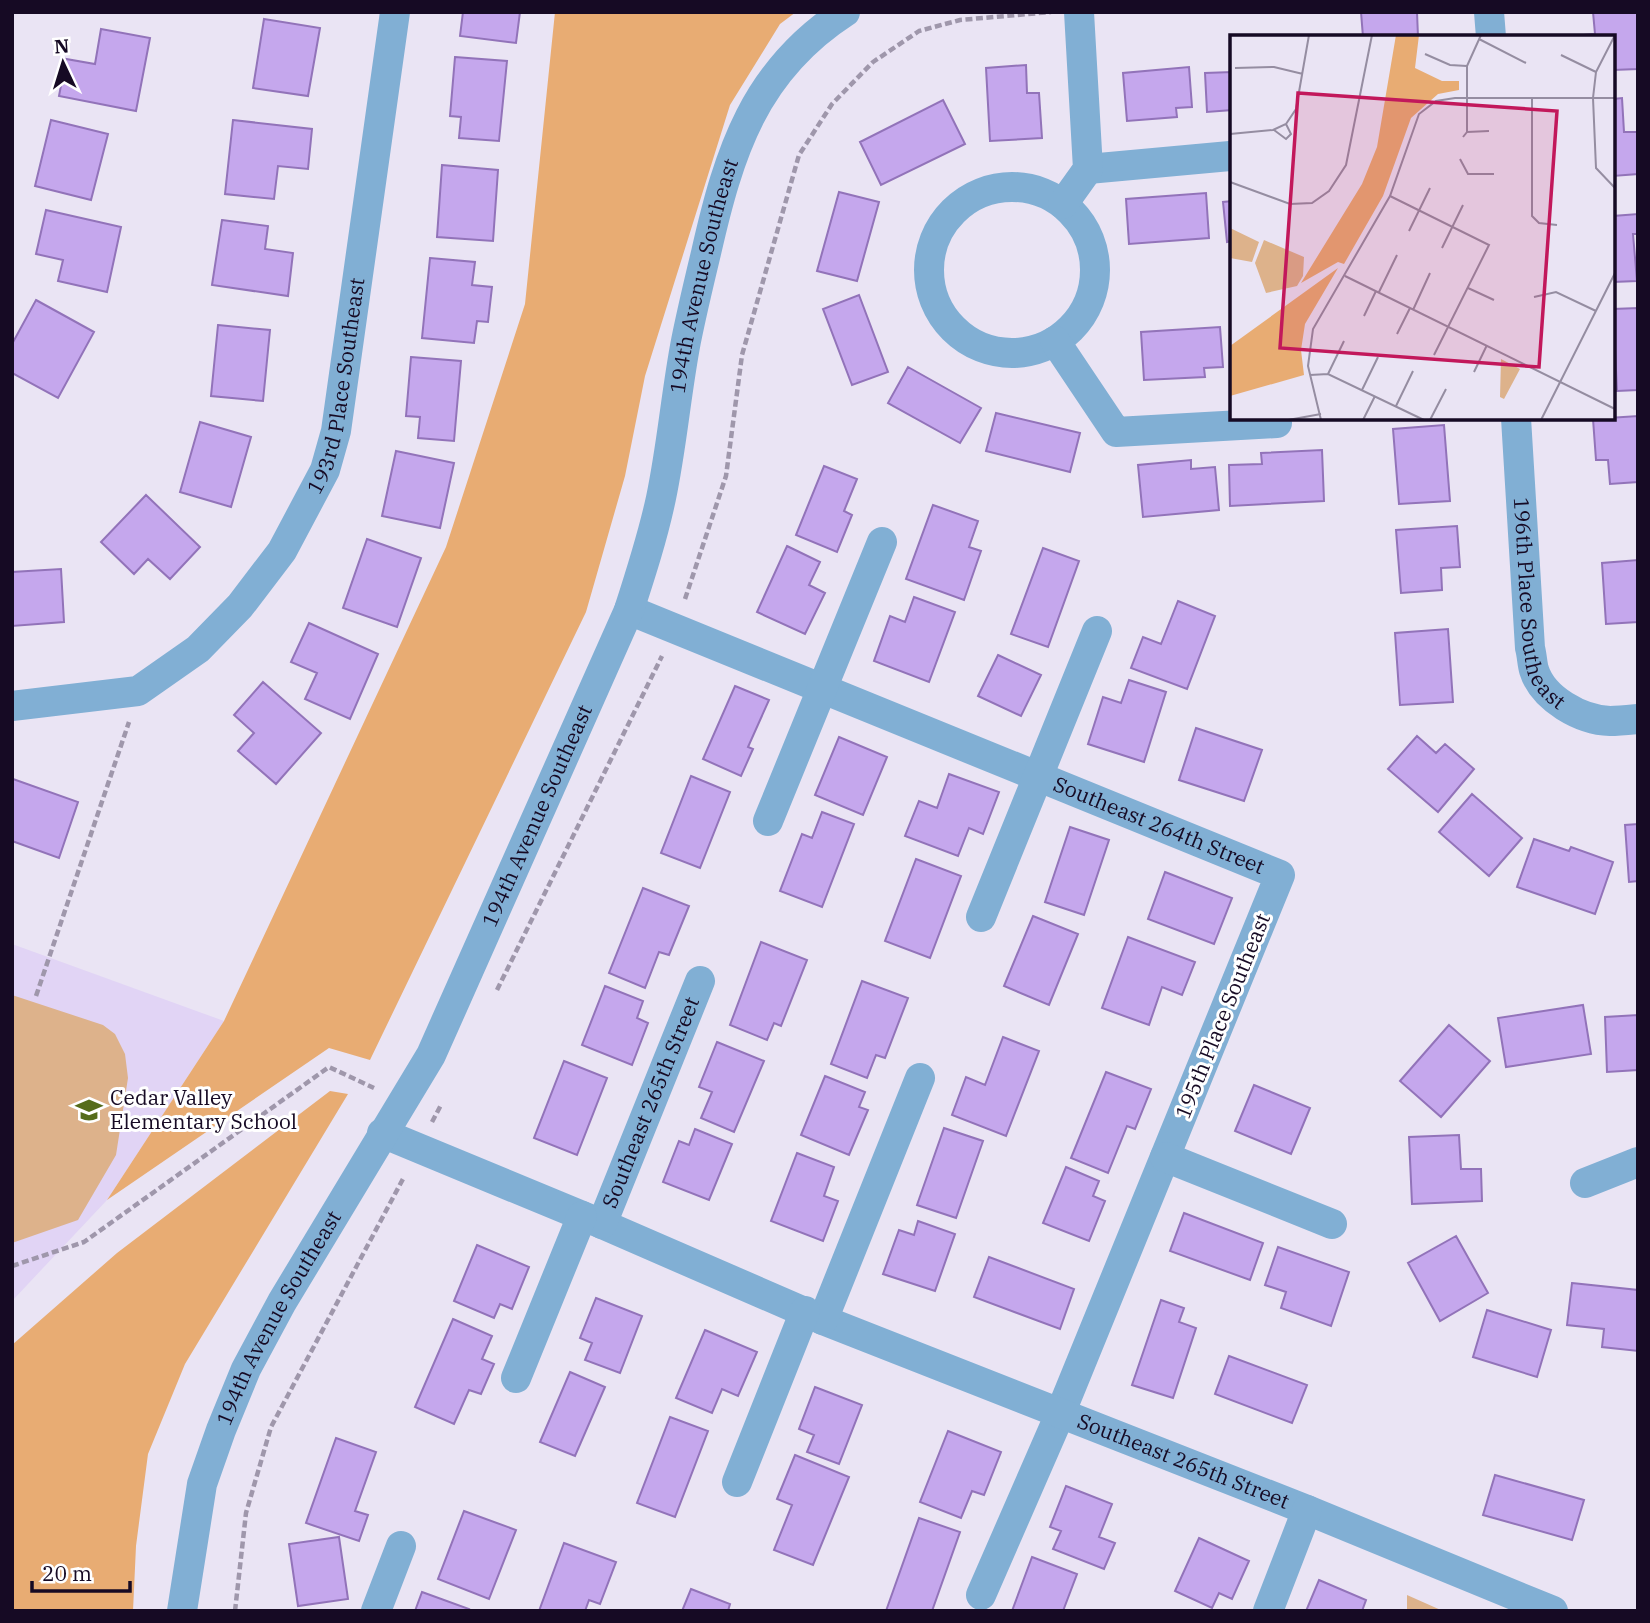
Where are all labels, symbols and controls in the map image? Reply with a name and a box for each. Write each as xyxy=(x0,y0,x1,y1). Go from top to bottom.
north arrow xyxy=(28,28,98,98)
text: N xyxy=(53,34,70,59)
inset map xyxy=(1230,35,1615,420)
street label: 194th Avenue Southeast xyxy=(663,154,744,395)
street label: 193rd Place Southeast xyxy=(300,276,370,499)
street label: 196th Place Southeast xyxy=(1508,496,1571,715)
street label: 194th Avenue Southeast xyxy=(475,700,598,931)
street label: Southeast 264th Street xyxy=(1050,769,1269,880)
street label: 195th Place Southeast xyxy=(1168,909,1276,1122)
street label: Southeast 265th Street xyxy=(595,992,705,1212)
place label: Cedar Valley Elementary School xyxy=(110,1083,297,1135)
school or university icon: Cedar Valley Elementary School xyxy=(74,1095,104,1125)
street label: 194th Avenue Southeast xyxy=(209,1205,347,1429)
street label: Southeast 265th Street xyxy=(1074,1406,1294,1515)
scale bar xyxy=(32,1550,130,1594)
text: 20 m xyxy=(42,1559,92,1587)

